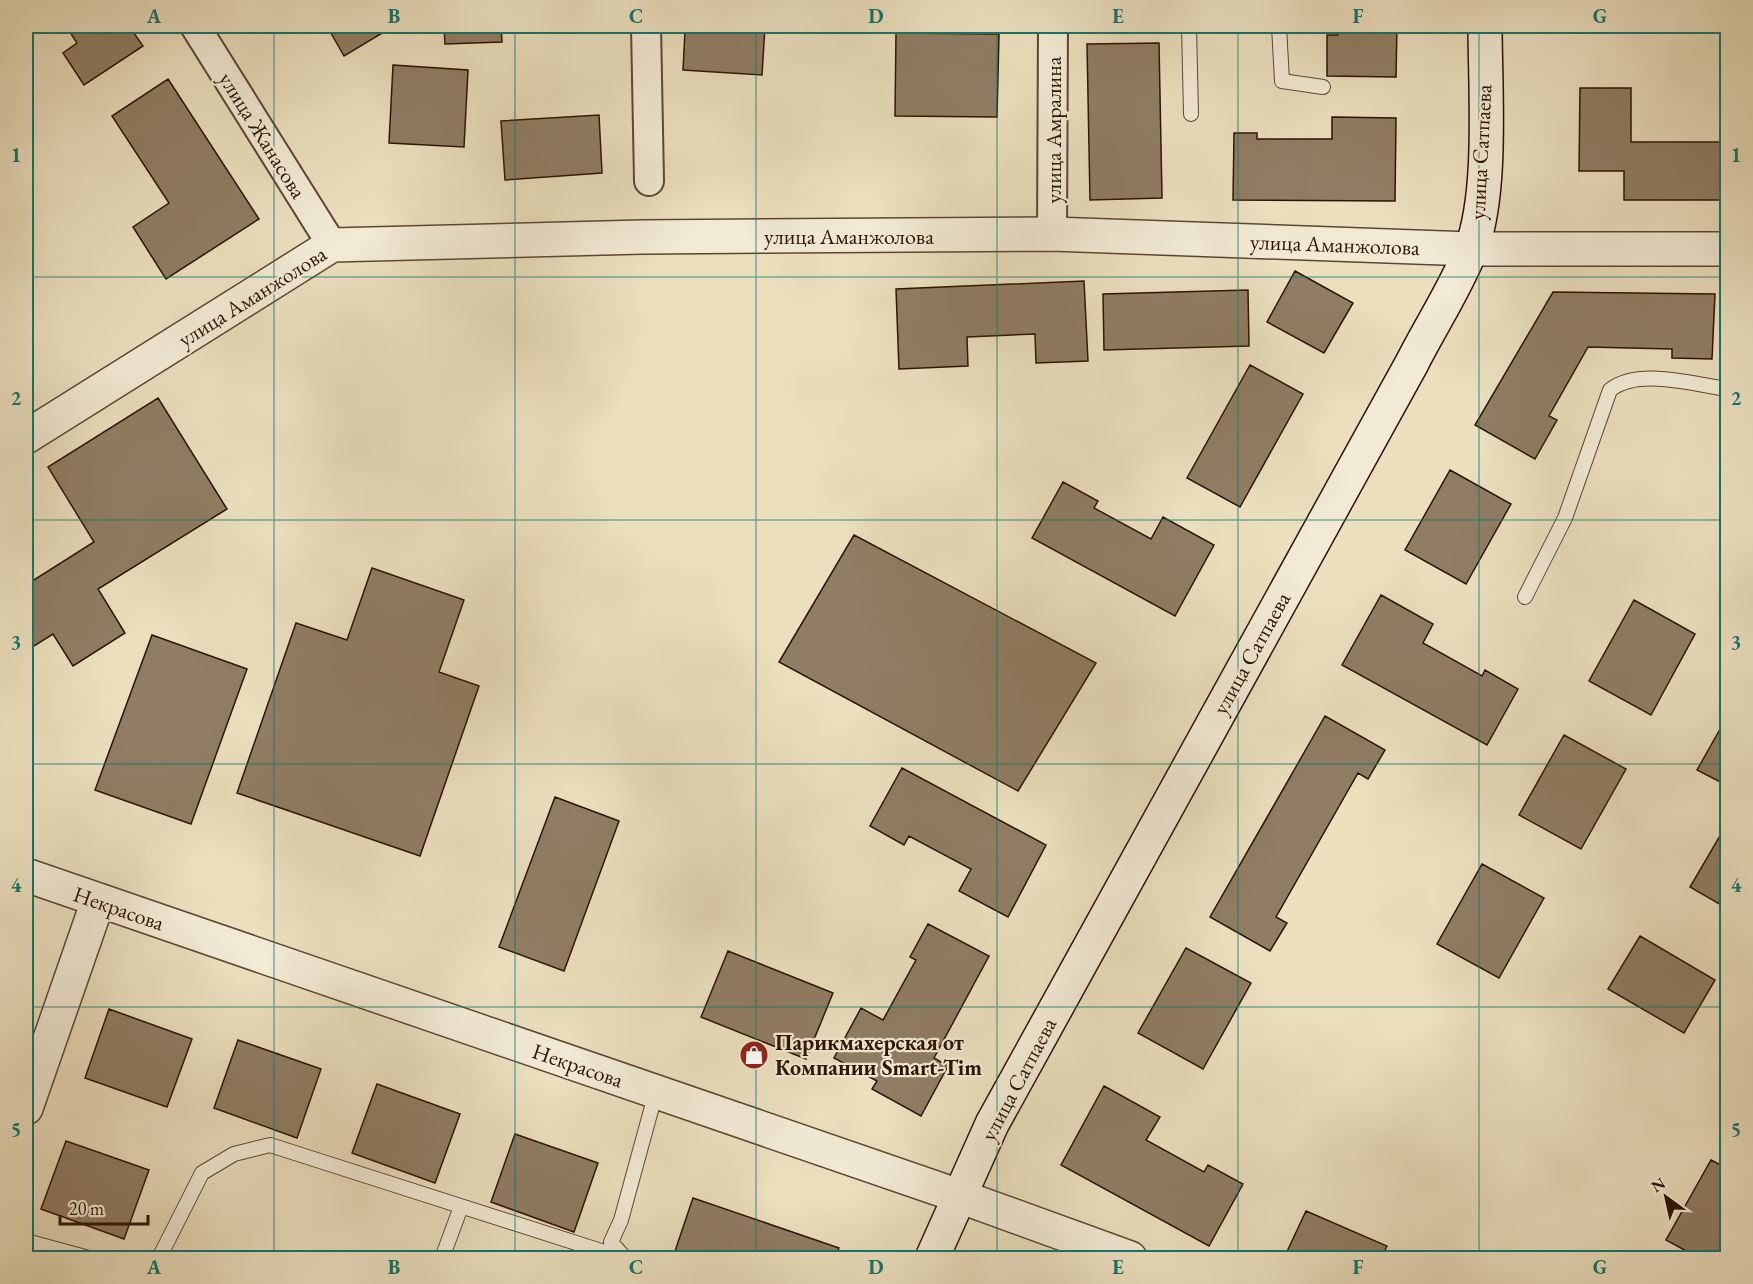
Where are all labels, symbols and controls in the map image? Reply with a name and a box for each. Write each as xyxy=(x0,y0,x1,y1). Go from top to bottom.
text: A xyxy=(146,3,162,29)
text: B xyxy=(388,3,400,29)
text: C xyxy=(629,3,643,29)
text: D xyxy=(868,3,884,29)
text: E xyxy=(1112,3,1124,29)
text: F xyxy=(1353,3,1364,29)
text: G xyxy=(1593,3,1607,29)
street label: улица Амралина xyxy=(1039,56,1068,203)
street label: улица Жанасова xyxy=(212,67,313,204)
street label: улица Сатпаева xyxy=(1462,83,1499,221)
text: 1 xyxy=(11,142,21,168)
text: 1 xyxy=(1731,142,1741,168)
street label: улица Аманжолова xyxy=(764,222,934,251)
street label: улица Аманжолова xyxy=(1250,227,1421,262)
street label: улица Аманжолова xyxy=(173,239,332,354)
text: 2 xyxy=(11,385,22,411)
text: 2 xyxy=(1731,385,1742,411)
street label: улица Сатпаева xyxy=(1206,587,1297,720)
text: 3 xyxy=(11,629,21,655)
text: 3 xyxy=(1731,629,1741,655)
text: 4 xyxy=(11,872,22,898)
text: 4 xyxy=(1731,872,1742,898)
street label: Некрасова xyxy=(70,879,168,938)
street label: улица Сатпаева xyxy=(974,1012,1063,1146)
place label: Парикмахерская от Компании Smart-Tim xyxy=(775,1028,982,1082)
street label: Некрасова xyxy=(529,1036,627,1095)
shop icon: Парикмахерская от Компании Smart-Tim xyxy=(738,1039,770,1071)
text: 5 xyxy=(11,1116,21,1142)
text: 5 xyxy=(1731,1116,1741,1142)
north arrow xyxy=(1636,1167,1696,1227)
text: N xyxy=(1647,1172,1669,1197)
scale bar xyxy=(60,1188,148,1226)
text: 20 m xyxy=(69,1197,104,1220)
text: A xyxy=(146,1254,162,1280)
text: B xyxy=(388,1254,400,1280)
text: C xyxy=(629,1254,643,1280)
text: D xyxy=(868,1254,884,1280)
text: E xyxy=(1112,1254,1124,1280)
text: F xyxy=(1353,1254,1364,1280)
text: G xyxy=(1593,1254,1607,1280)

